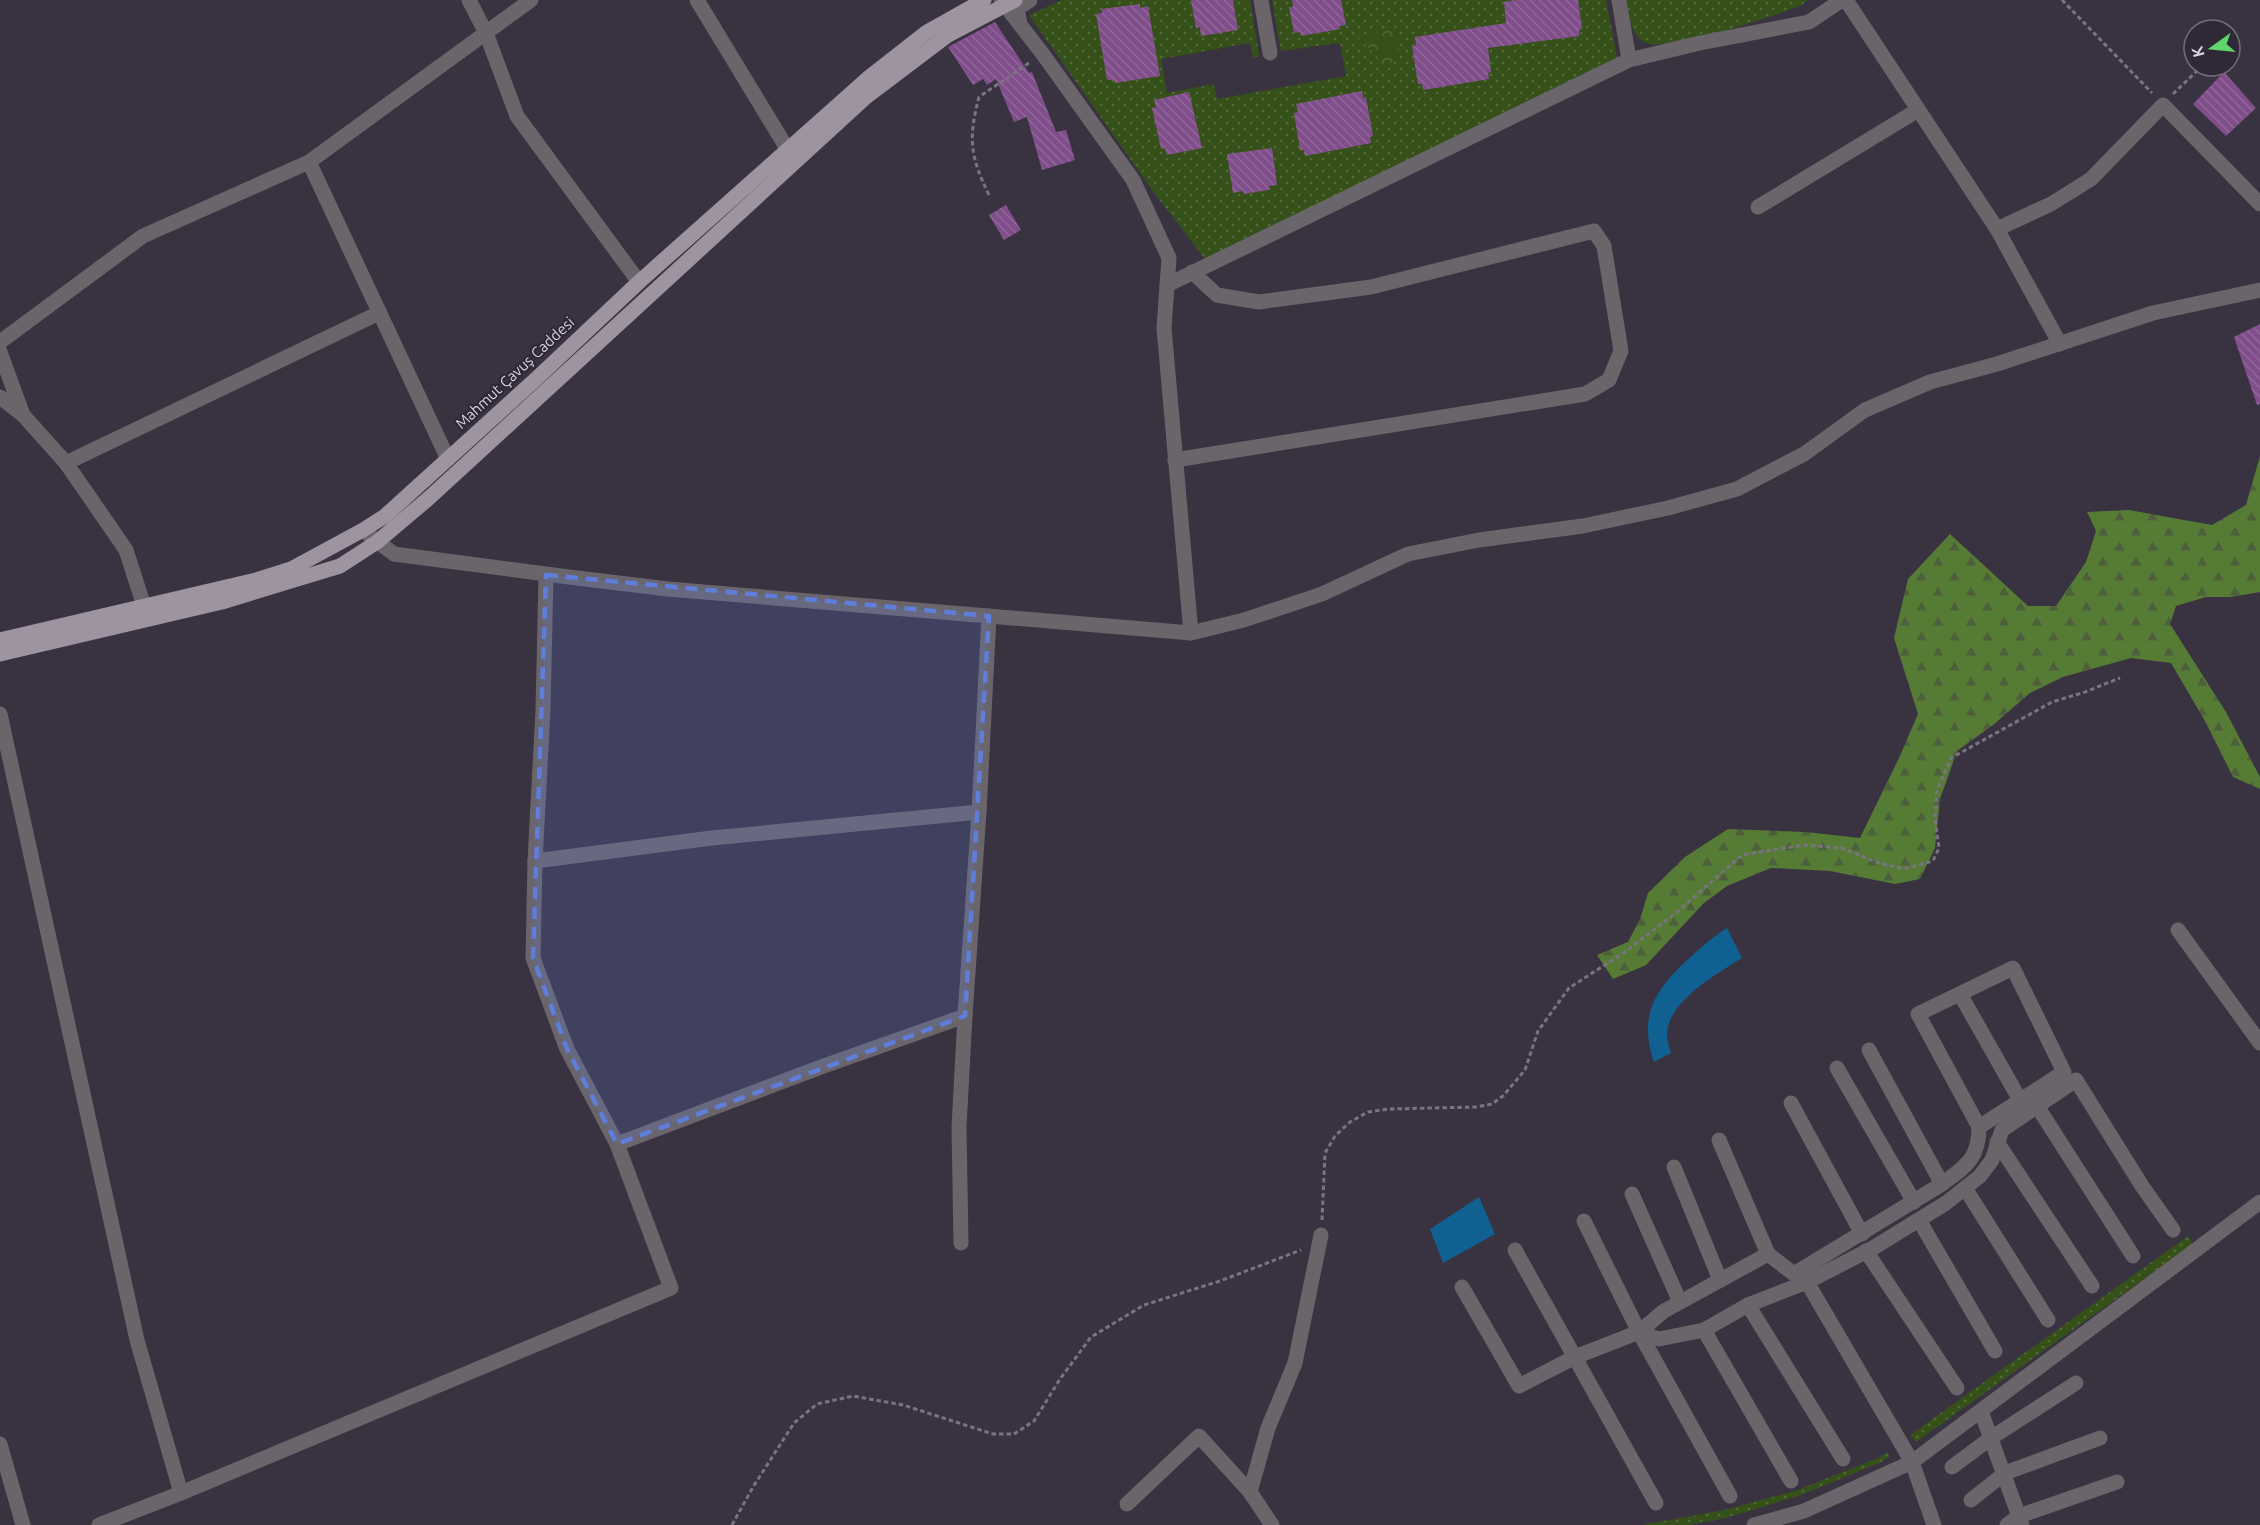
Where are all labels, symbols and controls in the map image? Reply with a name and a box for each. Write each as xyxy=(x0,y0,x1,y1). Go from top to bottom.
north arrow xyxy=(2182,18,2242,78)
text: K xyxy=(2187,44,2208,59)
street label: Mahmut Çavuş Caddesi xyxy=(452,313,577,432)

